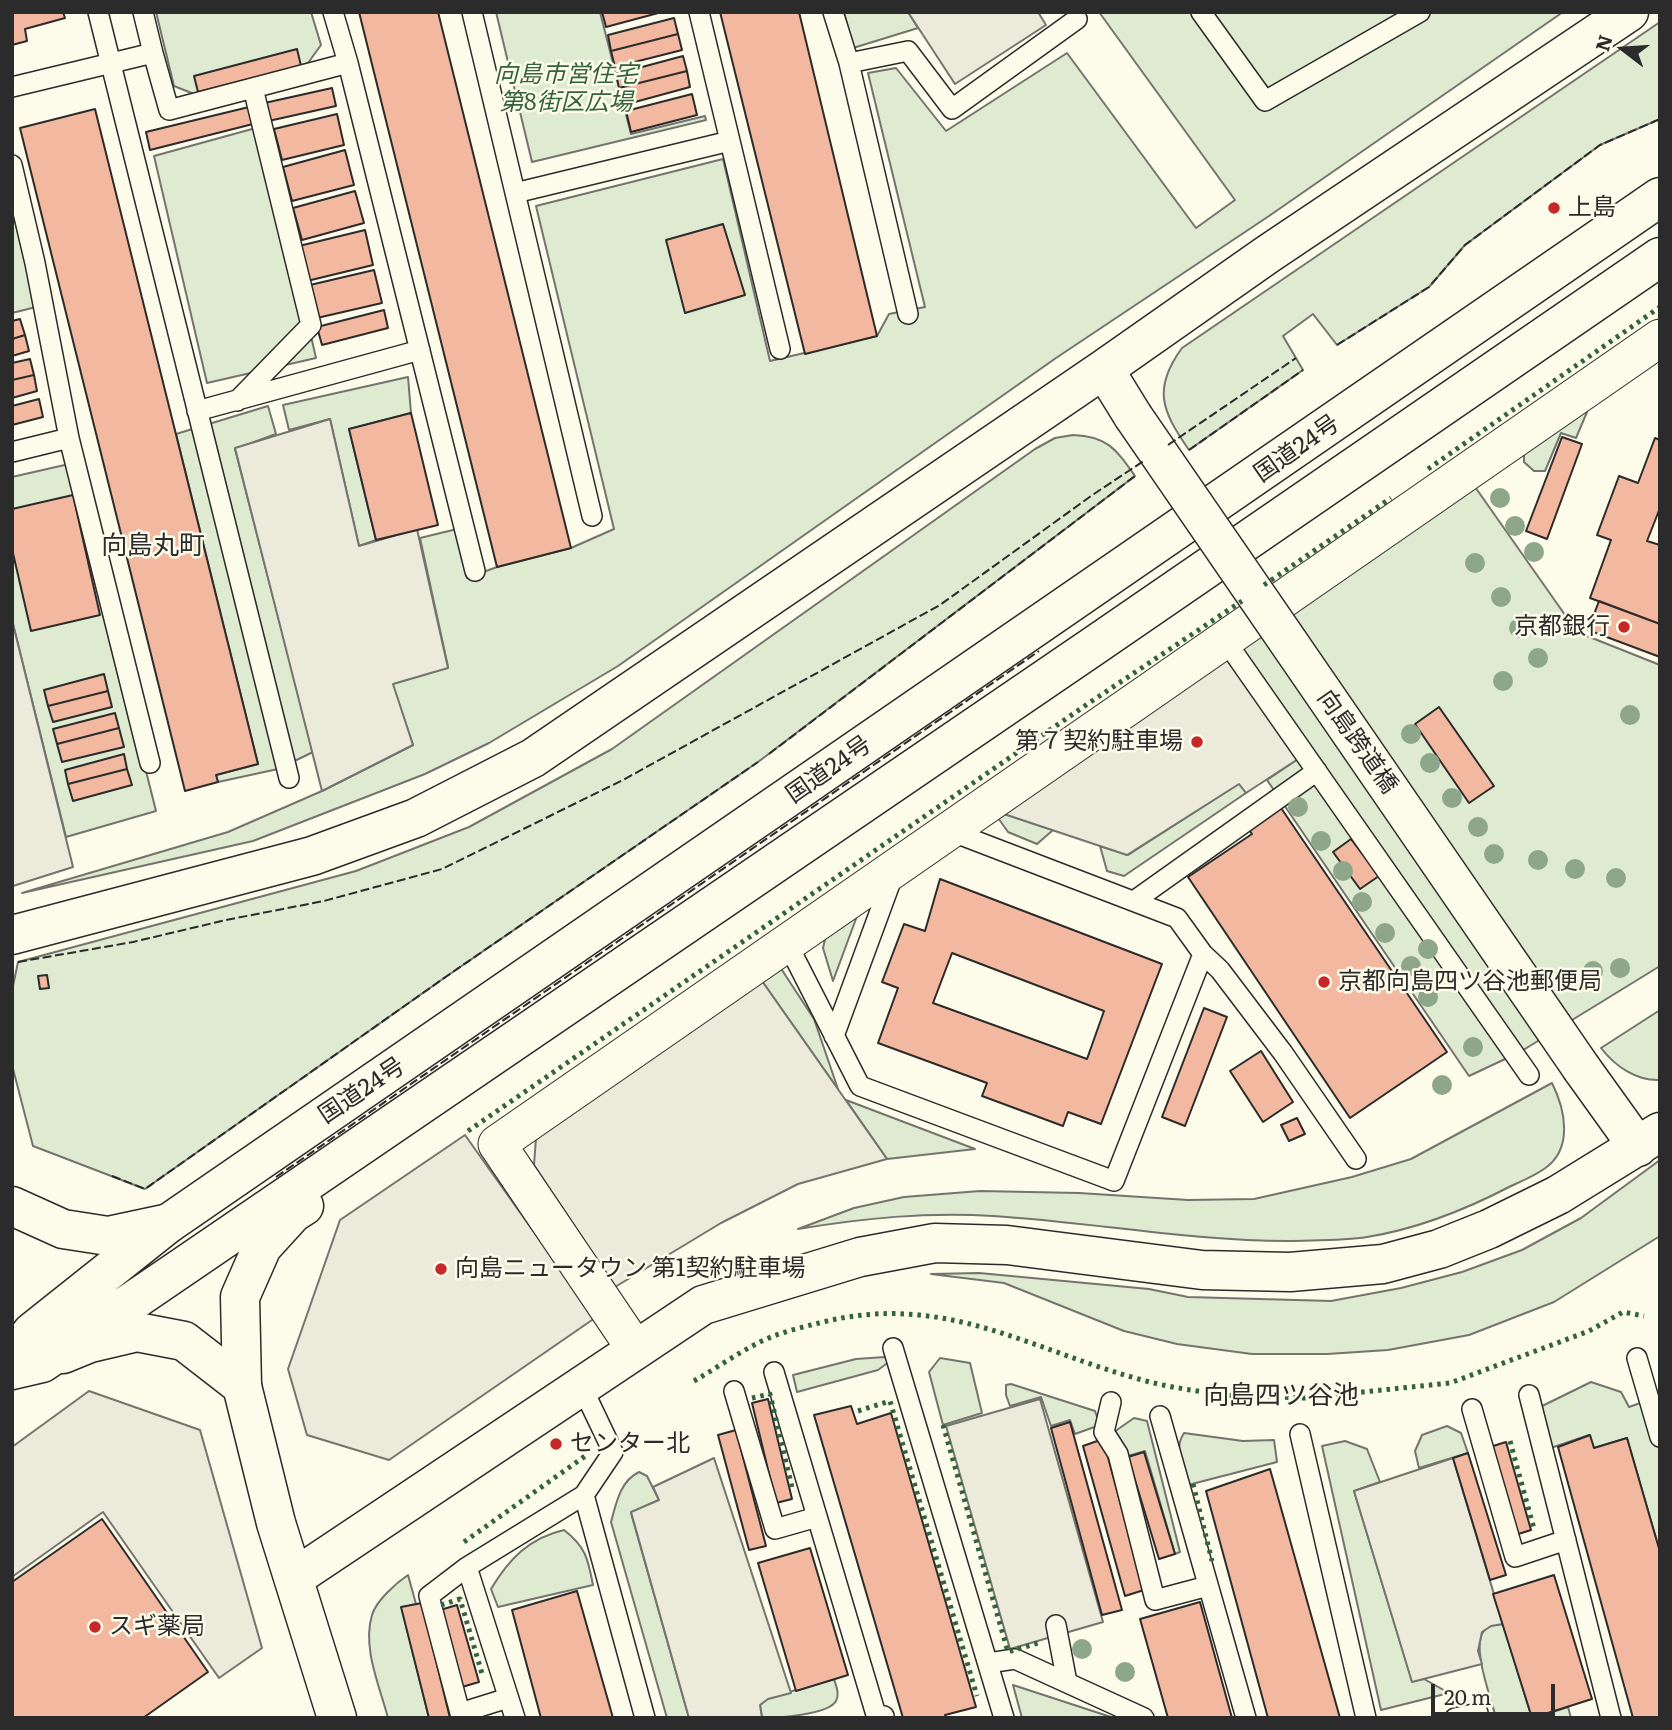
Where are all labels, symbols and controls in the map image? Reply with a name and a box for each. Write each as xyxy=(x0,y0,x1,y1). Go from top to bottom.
north arrow xyxy=(1588,14,1658,84)
text: N xyxy=(1587,31,1619,55)
park label: 向島市営住宅 第8街区広場 xyxy=(494,61,638,117)
place label: 上島 xyxy=(1568,194,1616,222)
marker: 上島 xyxy=(1546,200,1562,216)
street label: 国道24号 xyxy=(1249,409,1345,489)
district label: 向島丸町 xyxy=(101,530,205,562)
place label: 京都銀行 xyxy=(1514,613,1610,641)
marker: 京都銀行 xyxy=(1616,619,1632,635)
street label: 向島跨道橋 xyxy=(1311,685,1403,799)
place label: 第７契約駐車場 xyxy=(1015,728,1183,756)
street label: 国道24号 xyxy=(781,730,877,810)
marker: 第７契約駐車場 xyxy=(1189,734,1205,750)
place label: 京都向島四ツ谷池郵便局 xyxy=(1338,968,1602,996)
marker: 京都向島四ツ谷池郵便局 xyxy=(1316,974,1332,990)
street label: 国道24号 xyxy=(314,1052,410,1130)
place label: 向島ニュータウン 第1契約駐車場 xyxy=(455,1255,806,1283)
marker: 向島ニュータウン 第1契約駐車場 xyxy=(433,1261,449,1277)
district label: 向島四ツ谷池 xyxy=(1203,1380,1359,1412)
place label: センター北 xyxy=(570,1430,690,1458)
marker: センター北 xyxy=(548,1436,564,1452)
place label: スギ薬局 xyxy=(109,1613,205,1641)
marker: スギ薬局 xyxy=(87,1619,103,1635)
scale bar xyxy=(1434,1670,1558,1714)
text: 20 m xyxy=(1444,1680,1491,1711)

